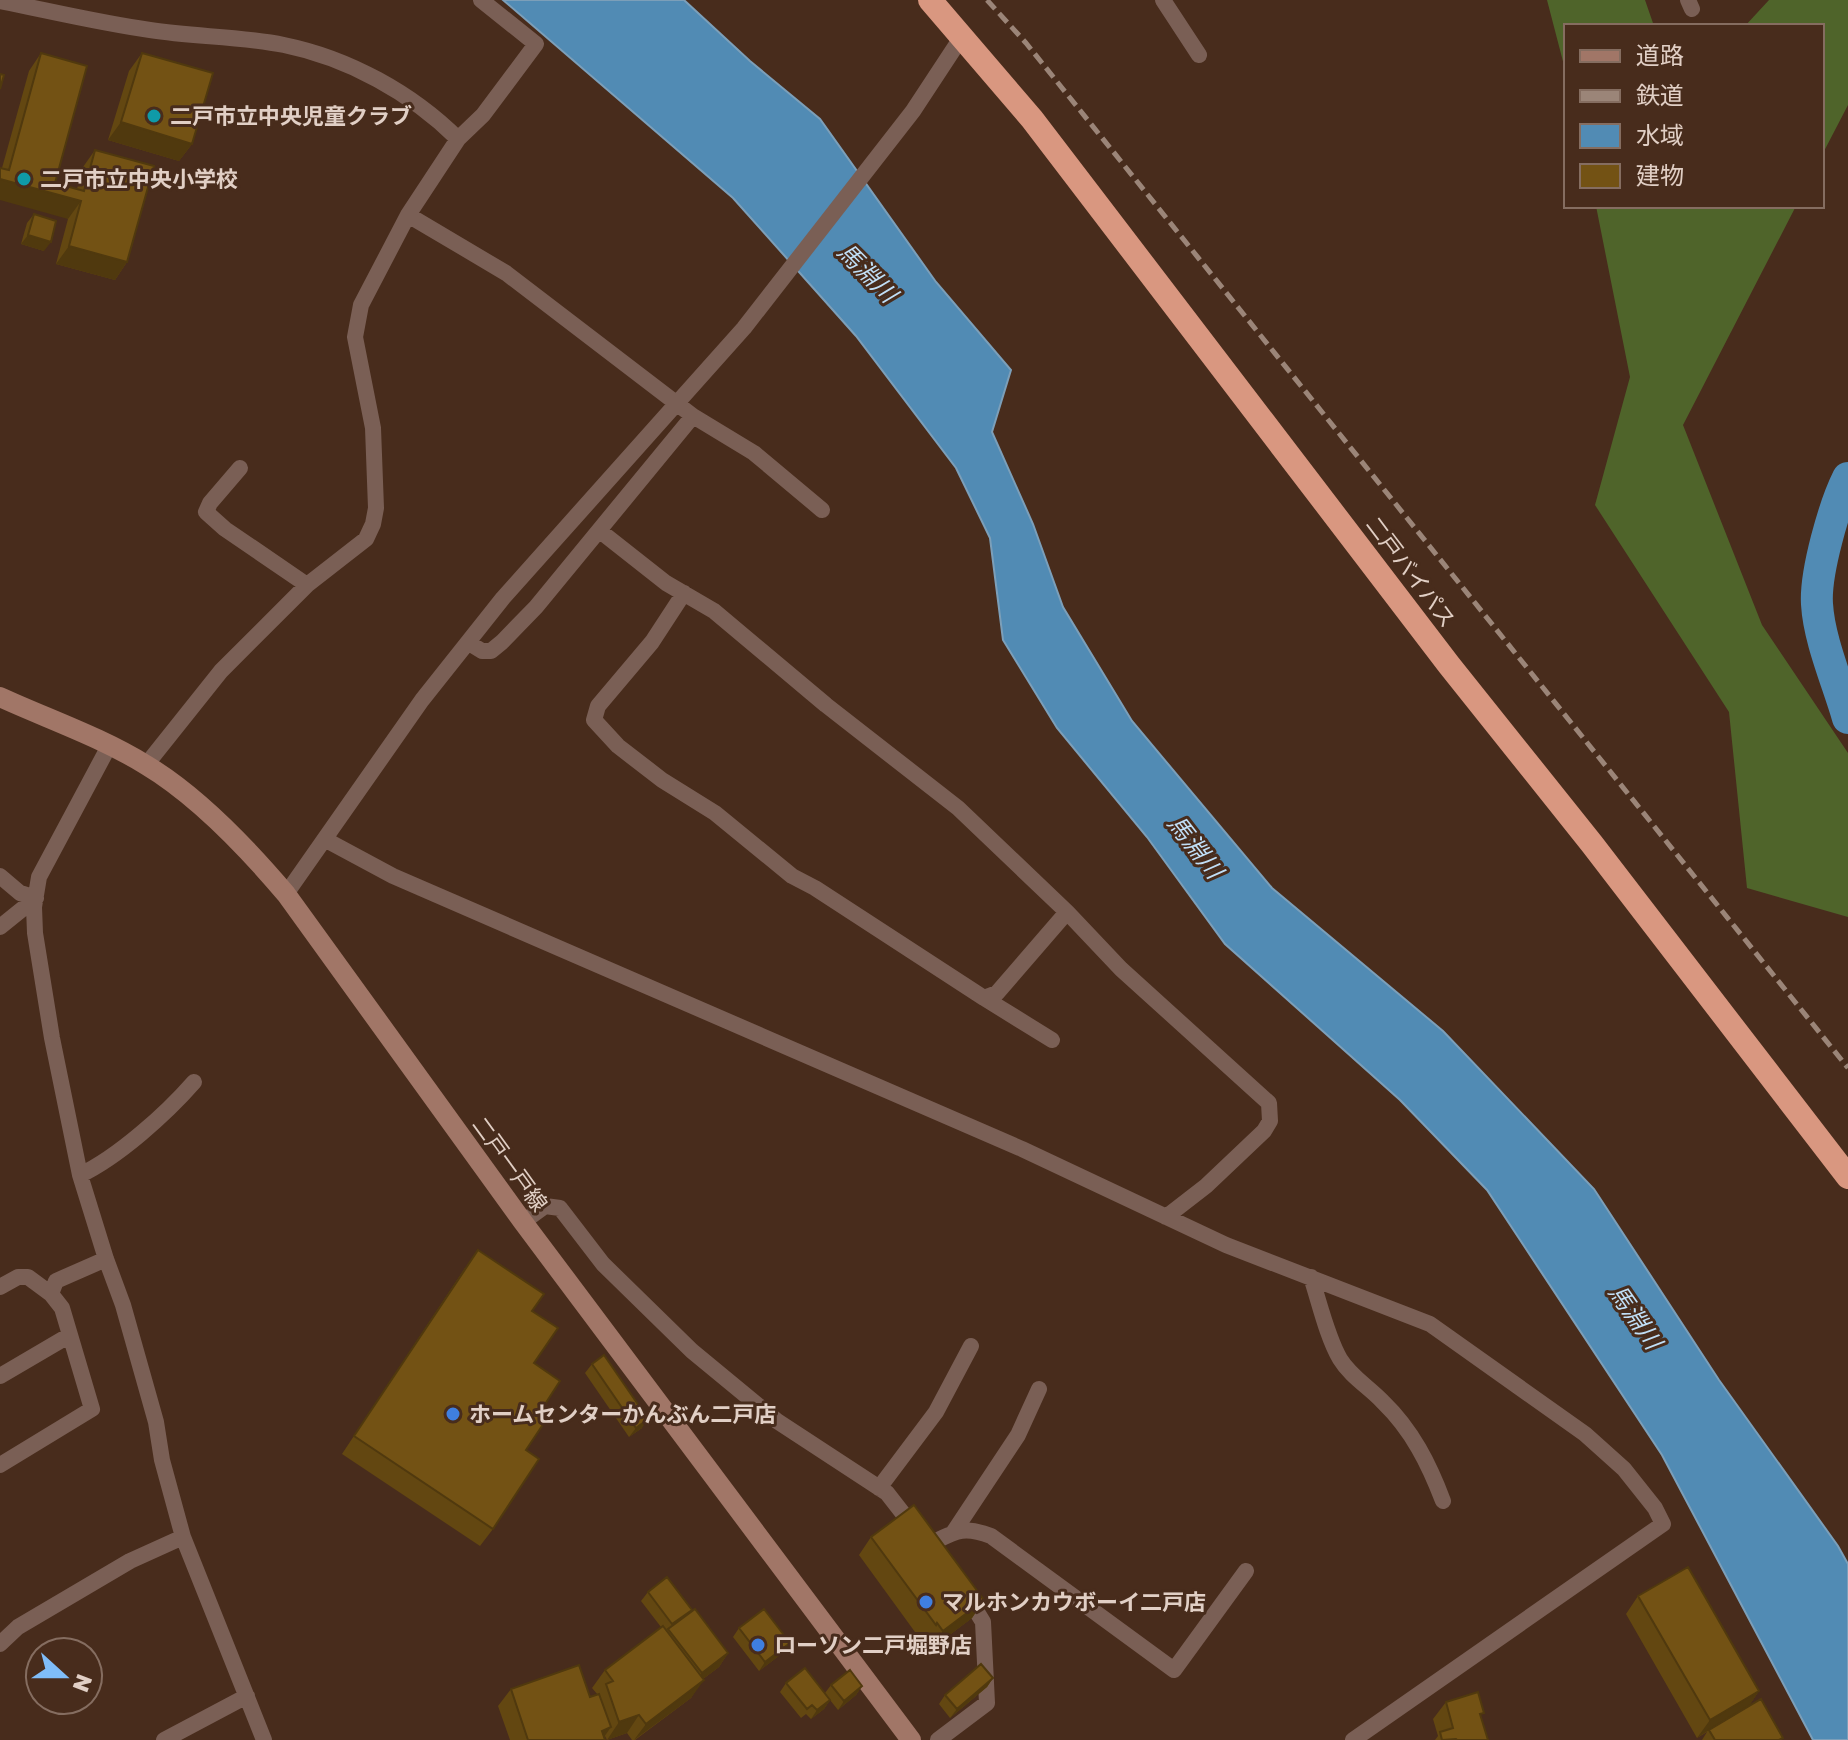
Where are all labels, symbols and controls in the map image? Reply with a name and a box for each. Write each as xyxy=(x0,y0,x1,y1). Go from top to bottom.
legend xyxy=(1564,24,1824,208)
text: 道路 xyxy=(1636,40,1684,69)
text: 鉄道 xyxy=(1636,80,1684,109)
place label: 二戸市立中央児童クラブ xyxy=(170,102,412,129)
marker: 二戸市立中央児童クラブ xyxy=(145,107,163,125)
text: 水域 xyxy=(1636,120,1684,149)
text: 建物 xyxy=(1636,160,1684,189)
place label: 二戸市立中央小学校 xyxy=(40,165,238,192)
marker: 二戸市立中央小学校 xyxy=(15,170,33,188)
water label: 馬淵川 xyxy=(832,236,906,310)
street label: 二戸バイパス xyxy=(1361,511,1462,632)
water label: 馬淵川 xyxy=(1163,809,1232,886)
street label: 二戸一戸線 xyxy=(467,1111,554,1216)
water label: 馬淵川 xyxy=(1604,1278,1670,1356)
place label: ホームセンターかんぶん二戸店 xyxy=(469,1400,776,1427)
marker: ホームセンターかんぶん二戸店 xyxy=(444,1405,462,1423)
place label: マルホンカウボーイ二戸店 xyxy=(942,1588,1206,1615)
marker: マルホンカウボーイ二戸店 xyxy=(917,1593,935,1611)
place label: ローソン二戸堀野店 xyxy=(774,1631,972,1658)
north arrow xyxy=(24,1636,104,1716)
marker: ローソン二戸堀野店 xyxy=(749,1636,767,1654)
text: N xyxy=(68,1671,99,1696)

